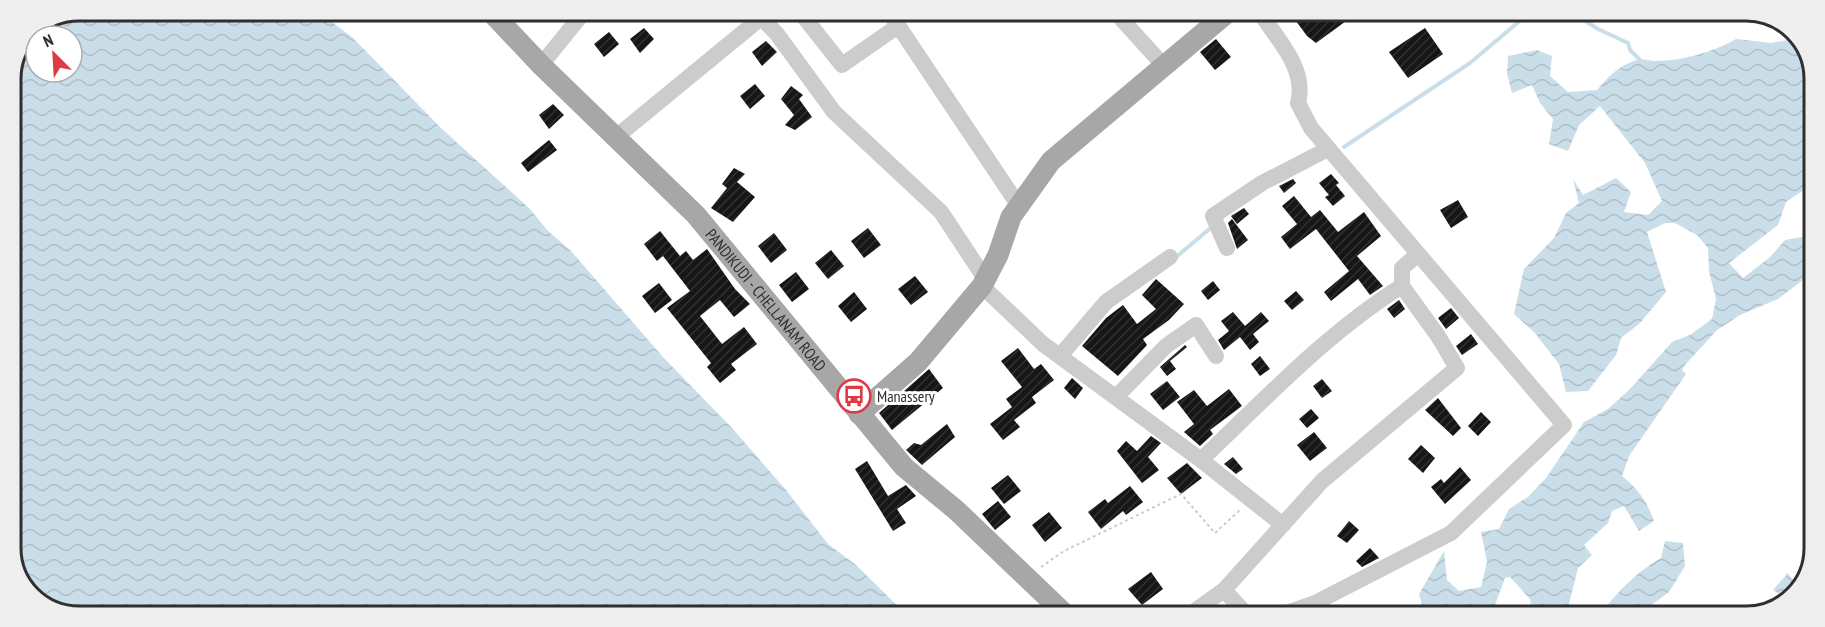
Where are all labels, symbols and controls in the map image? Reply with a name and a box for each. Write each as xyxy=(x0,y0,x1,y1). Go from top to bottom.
north arrow xyxy=(24,24,84,84)
text: N xyxy=(40,29,56,51)
street label: PANDIKUDI - CHELLANAM ROAD xyxy=(701,225,831,375)
bus stop icon: Manassery xyxy=(836,378,872,414)
place label: Manassery xyxy=(877,386,935,406)

